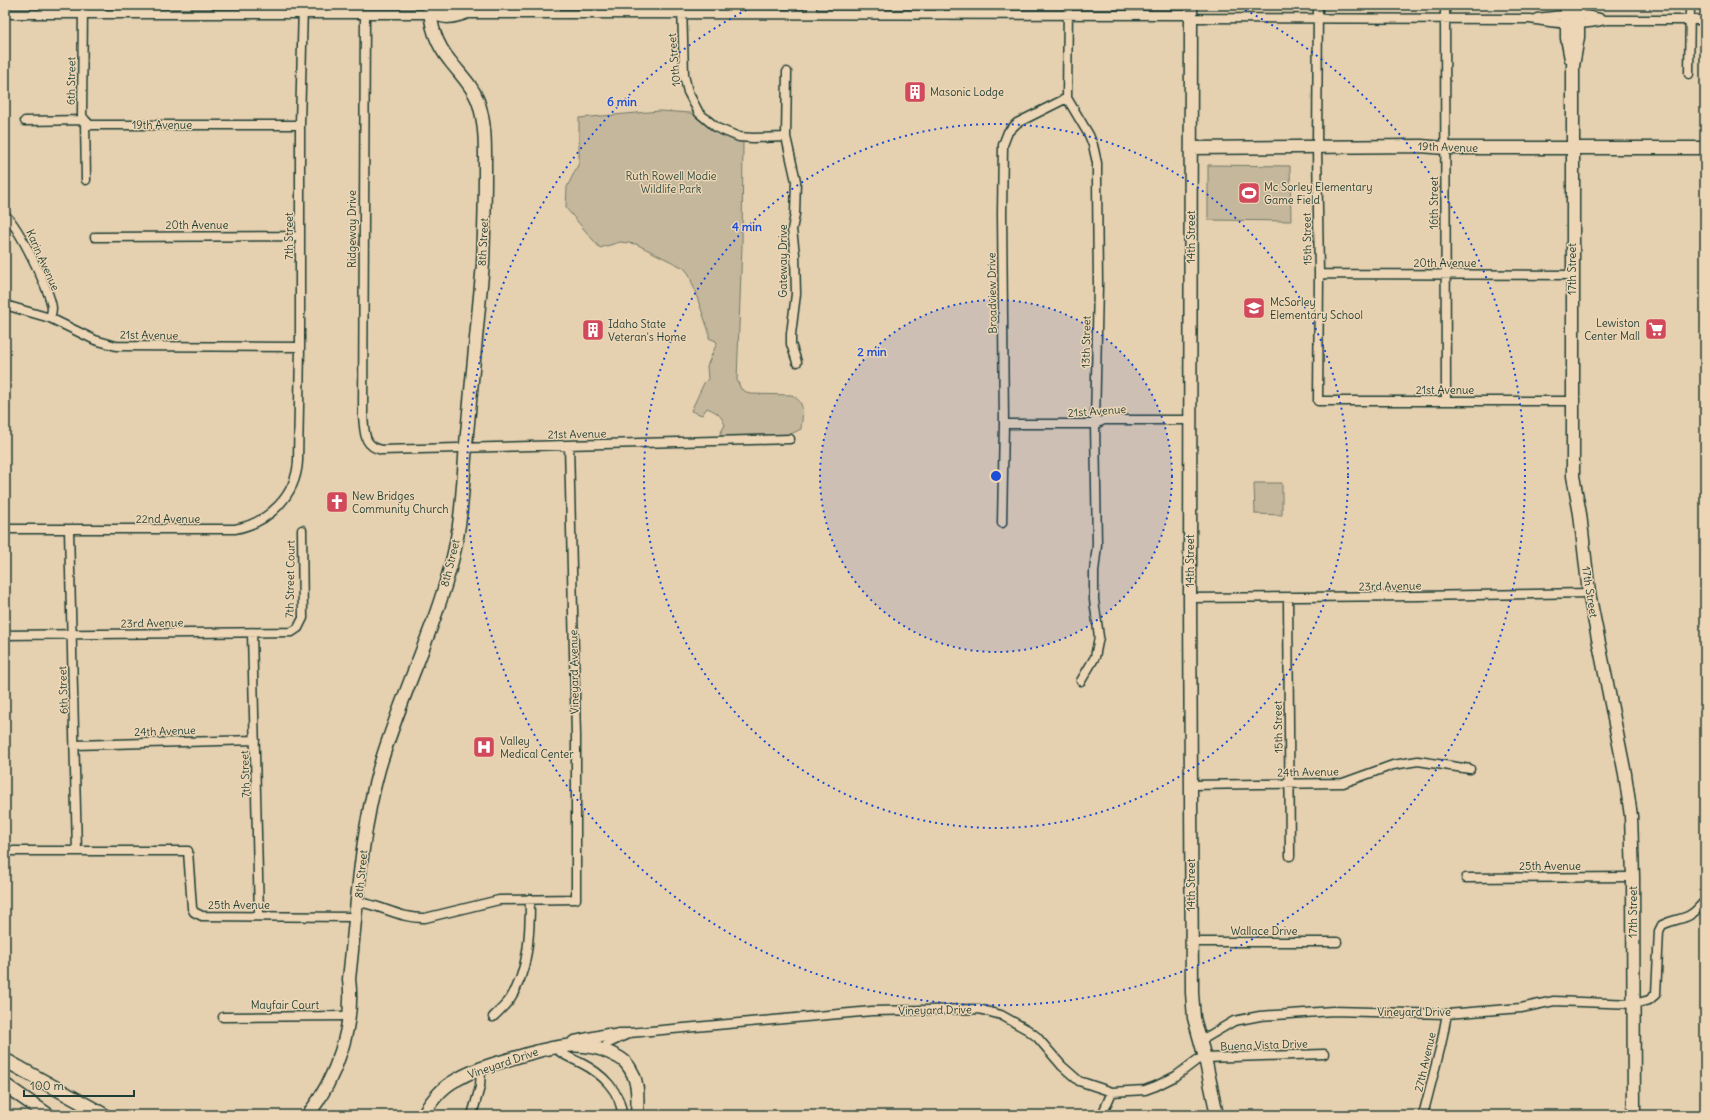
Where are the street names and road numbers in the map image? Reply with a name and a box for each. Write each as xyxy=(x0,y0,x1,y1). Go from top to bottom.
street label: 10th Street xyxy=(665,32,683,87)
street label: 6th Street xyxy=(64,56,78,105)
street label: 19th Avenue xyxy=(132,118,192,132)
street label: 19th Avenue xyxy=(1418,139,1478,155)
street label: 16th Street xyxy=(1427,176,1441,229)
street label: Ridgeway Drive xyxy=(345,190,359,268)
street label: 14th Street xyxy=(1184,210,1198,263)
street label: 7th Street xyxy=(282,212,296,260)
street label: 15th Street xyxy=(1300,212,1314,265)
street label: 8th Street xyxy=(475,217,491,267)
street label: 20th Avenue xyxy=(166,218,228,232)
street label: Gateway Drive xyxy=(776,224,790,298)
street label: Karin Avenue xyxy=(23,227,63,293)
street label: 17th Street xyxy=(1565,243,1579,295)
street label: Broadview Drive xyxy=(984,252,1000,334)
street label: 20th Avenue xyxy=(1414,256,1476,270)
street label: 13th Street xyxy=(1079,315,1093,368)
street label: 21st Avenue xyxy=(120,327,178,343)
street label: 21st Avenue xyxy=(1416,383,1474,397)
street label: 21st Avenue xyxy=(1067,402,1127,420)
street label: 21st Avenue xyxy=(548,426,606,442)
street label: 22nd Avenue xyxy=(136,512,200,526)
street label: 14th Street xyxy=(1183,534,1197,587)
street label: 8th Street xyxy=(437,538,463,588)
street label: 7th Street Court xyxy=(282,540,298,618)
street label: 17th Street xyxy=(1579,565,1601,619)
street label: 23rd Avenue xyxy=(1359,578,1421,594)
street label: 23rd Avenue xyxy=(121,615,183,631)
street label: Vineyard Avenue xyxy=(566,630,582,714)
street label: 6th Street xyxy=(55,665,71,714)
street label: 15th Street xyxy=(1271,700,1285,753)
street label: 24th Avenue xyxy=(134,723,196,739)
street label: 7th Street xyxy=(237,750,253,798)
street label: 24th Avenue xyxy=(1277,764,1339,780)
street label: 8th Street xyxy=(352,849,371,899)
street label: 14th Street xyxy=(1184,858,1198,911)
street label: 25th Avenue xyxy=(1519,859,1581,873)
street label: 17th Street xyxy=(1626,886,1640,938)
street label: 25th Avenue xyxy=(208,898,270,912)
street label: Wallace Drive xyxy=(1230,924,1298,938)
street label: Mayfair Court xyxy=(251,998,320,1012)
street label: Vineyard Drive xyxy=(898,1002,972,1018)
street label: Vineyard Drive xyxy=(1377,1005,1451,1019)
street label: 27th Avenue xyxy=(1411,1031,1439,1093)
street label: Buena Vista Drive xyxy=(1220,1036,1308,1054)
street label: Vineyard Drive xyxy=(466,1044,540,1082)

